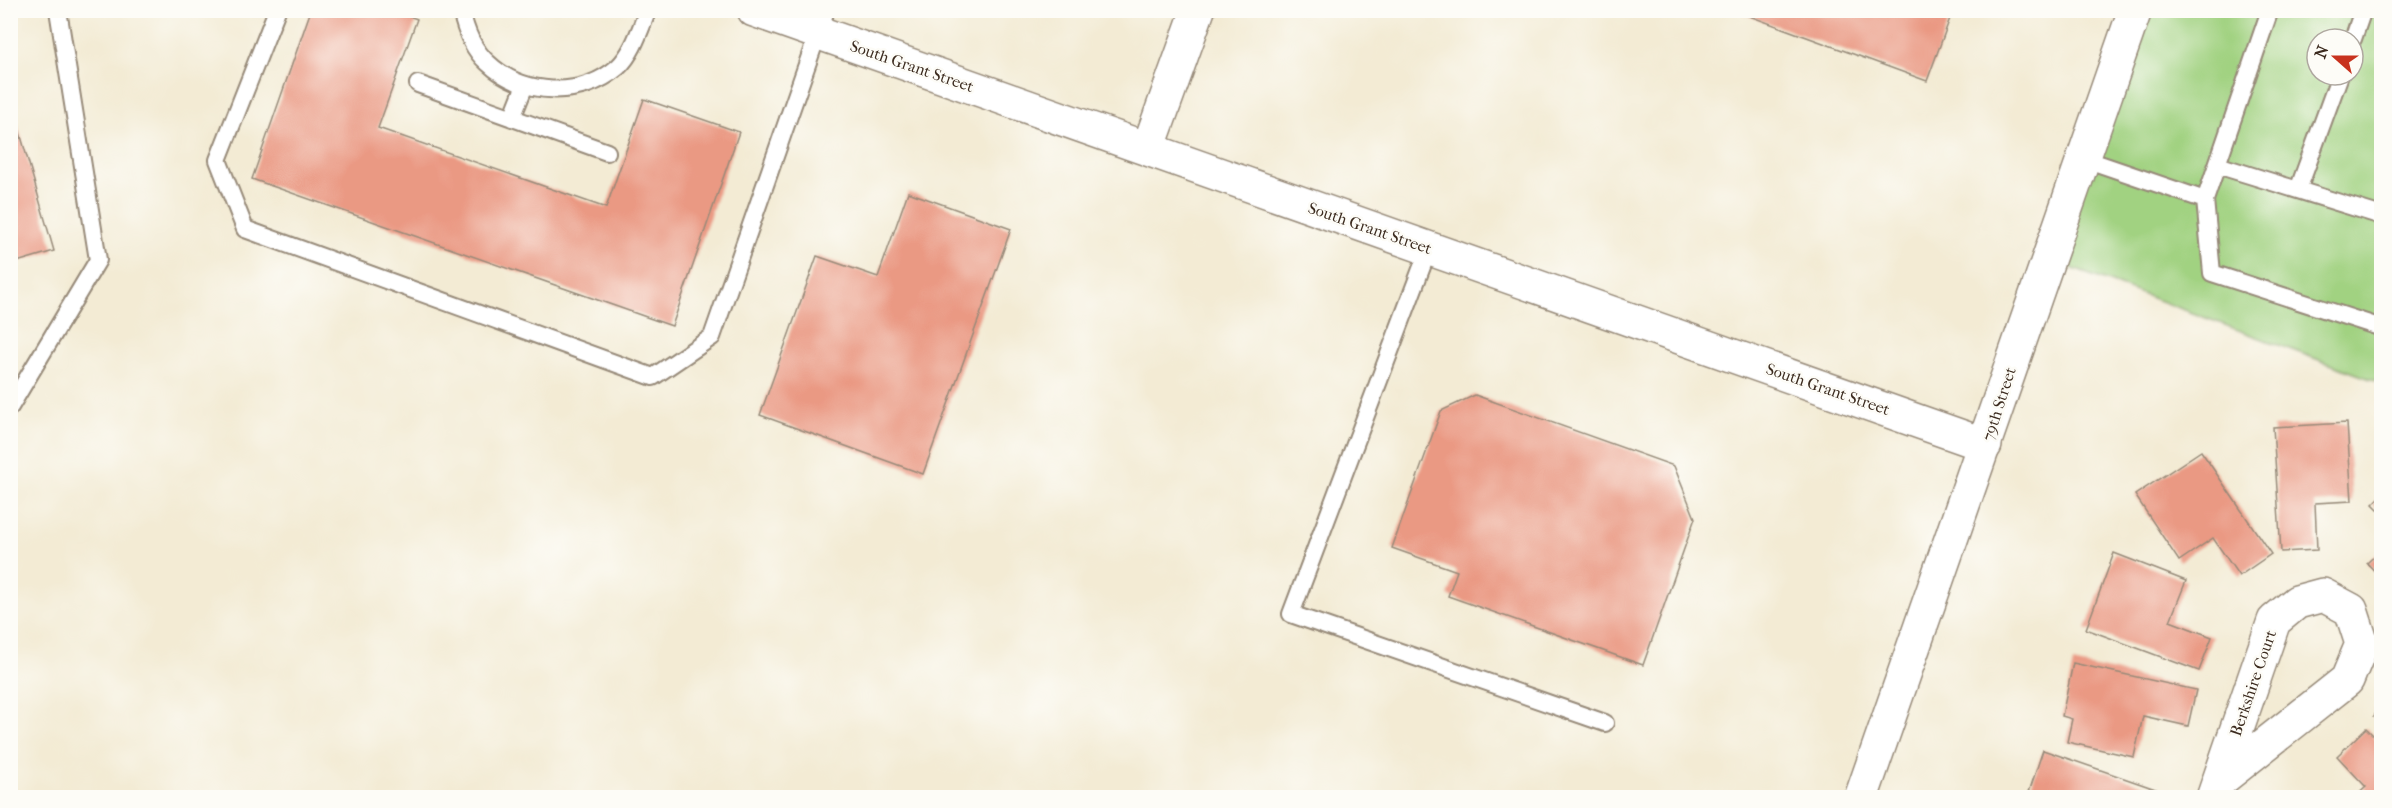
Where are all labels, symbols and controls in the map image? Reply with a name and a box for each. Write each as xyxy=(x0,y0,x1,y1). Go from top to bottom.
north arrow xyxy=(2305,27,2365,87)
street label: South Grant Street xyxy=(848,36,977,96)
text: N xyxy=(2310,42,2333,61)
street label: South Grant Street xyxy=(1306,198,1435,258)
street label: South Grant Street xyxy=(1764,359,1893,419)
street label: 79th Street xyxy=(1978,364,2020,443)
street label: Berkshire Court xyxy=(2226,627,2280,739)

